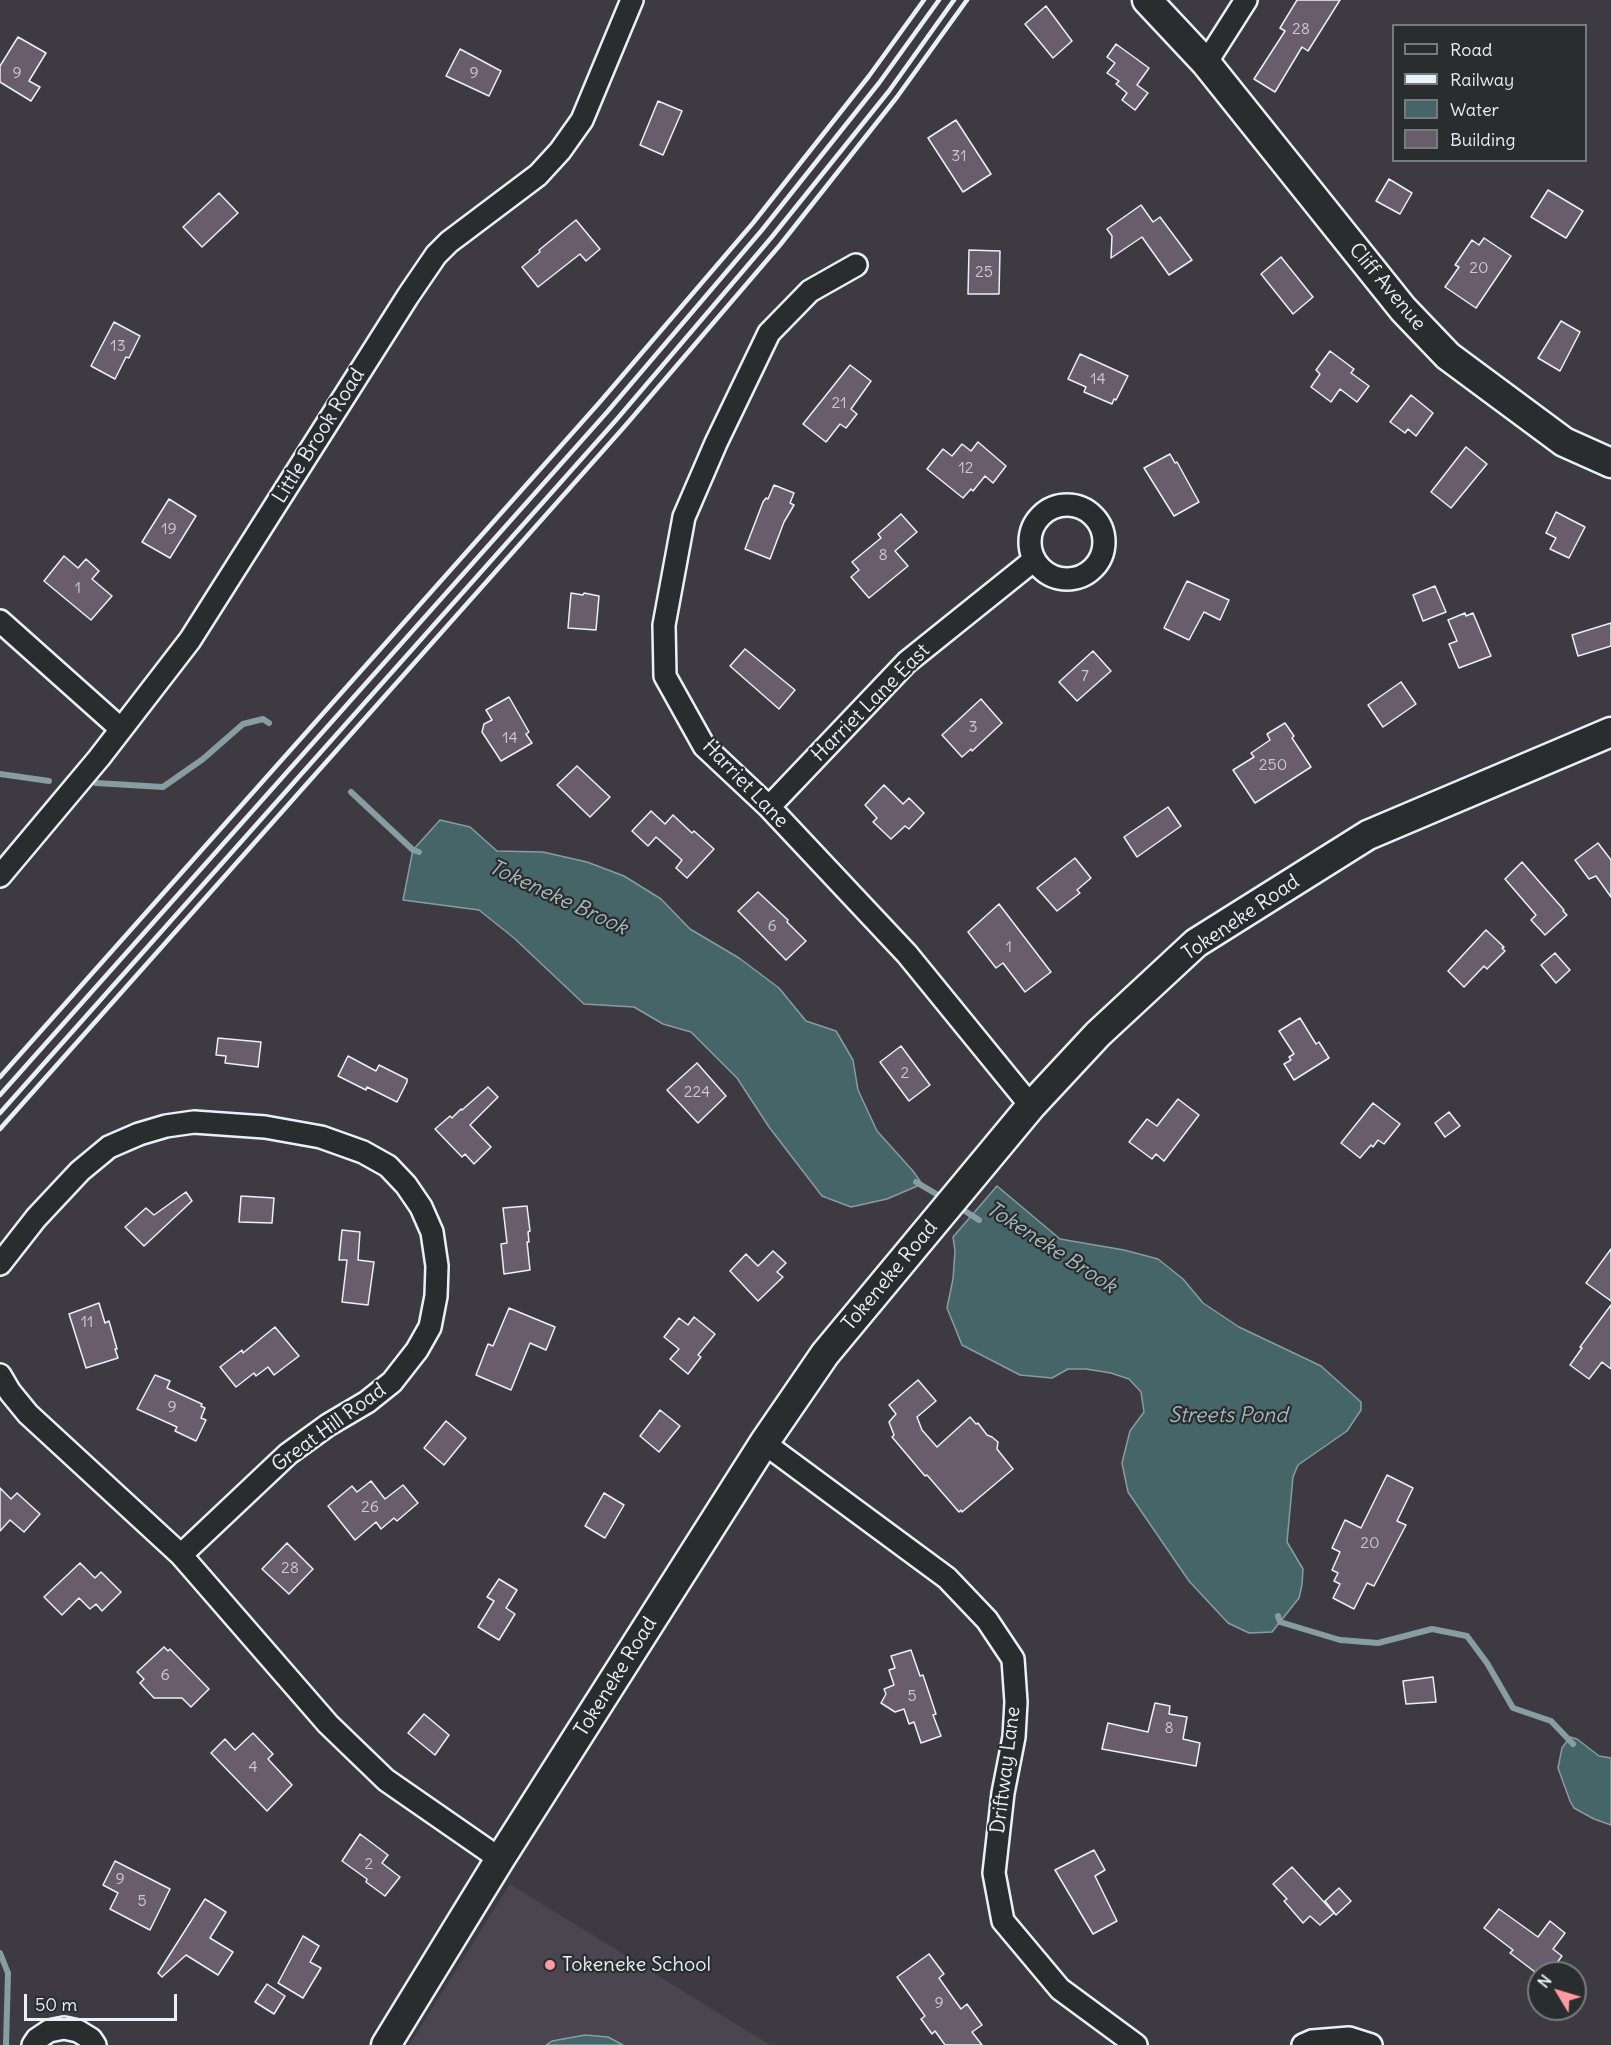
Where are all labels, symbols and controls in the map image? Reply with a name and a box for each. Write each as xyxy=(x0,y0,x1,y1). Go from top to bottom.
house number: 28 xyxy=(1292,19,1310,39)
legend xyxy=(1392,24,1587,162)
text: Road xyxy=(1450,38,1492,61)
house number: 9 xyxy=(12,63,22,83)
house number: 9 xyxy=(469,63,479,83)
text: Railway xyxy=(1450,68,1514,91)
text: Water xyxy=(1450,98,1499,121)
text: Building xyxy=(1450,128,1515,151)
house number: 31 xyxy=(951,146,967,166)
street label: Cliff Avenue xyxy=(1343,238,1431,336)
house number: 20 xyxy=(1469,258,1489,278)
house number: 25 xyxy=(975,262,993,282)
house number: 13 xyxy=(110,336,126,356)
street label: Little Brook Road xyxy=(268,364,370,508)
house number: 14 xyxy=(1090,369,1106,389)
house number: 21 xyxy=(831,393,847,413)
house number: 12 xyxy=(958,458,974,478)
house number: 19 xyxy=(161,519,177,539)
house number: 8 xyxy=(878,545,888,565)
house number: 1 xyxy=(75,578,81,598)
street label: Harriet Lane East xyxy=(807,639,935,767)
house number: 7 xyxy=(1081,666,1089,686)
house number: 3 xyxy=(968,717,978,737)
house number: 14 xyxy=(502,728,518,748)
street label: Harriet Lane xyxy=(697,735,793,833)
house number: 250 xyxy=(1259,755,1287,775)
water label: Tokeneke Brook xyxy=(485,855,631,941)
street label: Tokeneke Road xyxy=(1178,870,1304,966)
house number: 6 xyxy=(767,916,777,936)
house number: 1 xyxy=(1006,937,1012,957)
house number: 2 xyxy=(901,1063,909,1083)
house number: 224 xyxy=(684,1082,710,1102)
water label: Tokeneke Brook xyxy=(981,1197,1121,1299)
street label: Tokeneke Road xyxy=(837,1216,943,1336)
house number: 11 xyxy=(81,1312,93,1332)
street label: Great Hill Road xyxy=(267,1379,391,1477)
house number: 9 xyxy=(167,1397,177,1417)
water label: Streets Pond xyxy=(1168,1403,1288,1429)
house number: 26 xyxy=(361,1497,379,1517)
house number: 20 xyxy=(1360,1533,1380,1553)
house number: 28 xyxy=(281,1558,299,1578)
street label: Tokeneke Road xyxy=(570,1613,662,1741)
house number: 6 xyxy=(160,1665,170,1685)
house number: 5 xyxy=(907,1686,917,1706)
street label: Driftway Lane xyxy=(986,1705,1026,1835)
house number: 8 xyxy=(1164,1718,1174,1738)
house number: 4 xyxy=(248,1757,258,1777)
house number: 2 xyxy=(365,1854,373,1874)
house number: 9 xyxy=(115,1869,125,1889)
house number: 5 xyxy=(137,1891,147,1911)
place label: Tokeneke School xyxy=(562,1953,711,1977)
marker: Tokeneke School xyxy=(543,1958,557,1972)
north arrow xyxy=(1527,1961,1587,2021)
text: N xyxy=(1533,1971,1556,1992)
scale bar xyxy=(27,1982,180,2020)
text: 50 m xyxy=(35,1993,77,2016)
house number: 9 xyxy=(934,1993,944,2013)

